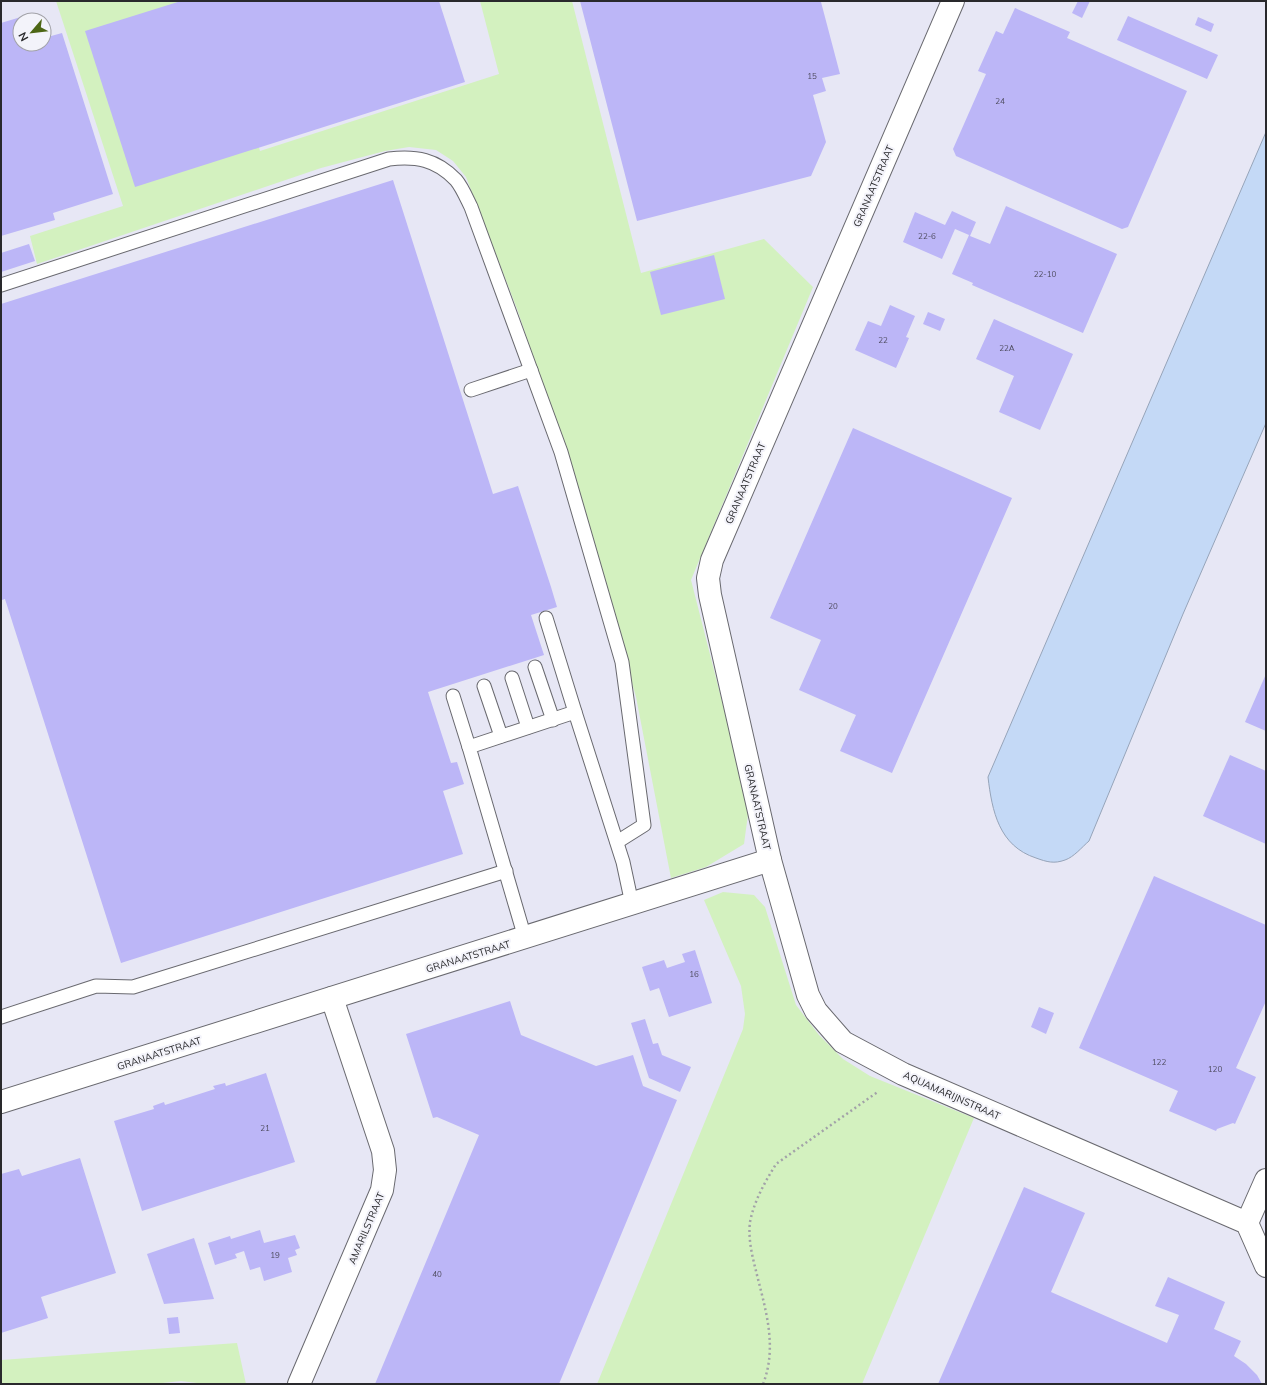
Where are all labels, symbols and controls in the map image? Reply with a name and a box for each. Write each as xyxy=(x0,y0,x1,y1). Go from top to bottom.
north arrow xyxy=(12,12,52,52)
text: N xyxy=(15,30,31,44)
house number: 15 xyxy=(807,71,817,81)
house number: 24 xyxy=(995,96,1005,106)
street label: GRANAATSTRAAT xyxy=(850,143,897,229)
house number: 22-6 xyxy=(918,231,936,241)
house number: 22-10 xyxy=(1034,269,1057,279)
house number: 22 xyxy=(878,335,888,345)
house number: 22A xyxy=(999,343,1015,353)
street label: GRANAATSTRAAT xyxy=(722,440,769,526)
house number: 20 xyxy=(828,601,838,611)
street label: GRANAATSTRAAT xyxy=(741,763,774,851)
street label: GRANAATSTRAAT xyxy=(424,937,512,975)
house number: 16 xyxy=(689,969,699,979)
street label: GRANAATSTRAAT xyxy=(116,1034,203,1073)
house number: 122 xyxy=(1152,1057,1166,1067)
house number: 120 xyxy=(1208,1064,1222,1074)
street label: AQUAMARIJNSTRAAT xyxy=(901,1068,1002,1123)
house number: 21 xyxy=(260,1123,270,1133)
street label: AMARILSTRAAT xyxy=(345,1190,387,1266)
house number: 19 xyxy=(270,1250,280,1260)
house number: 40 xyxy=(432,1269,442,1279)

